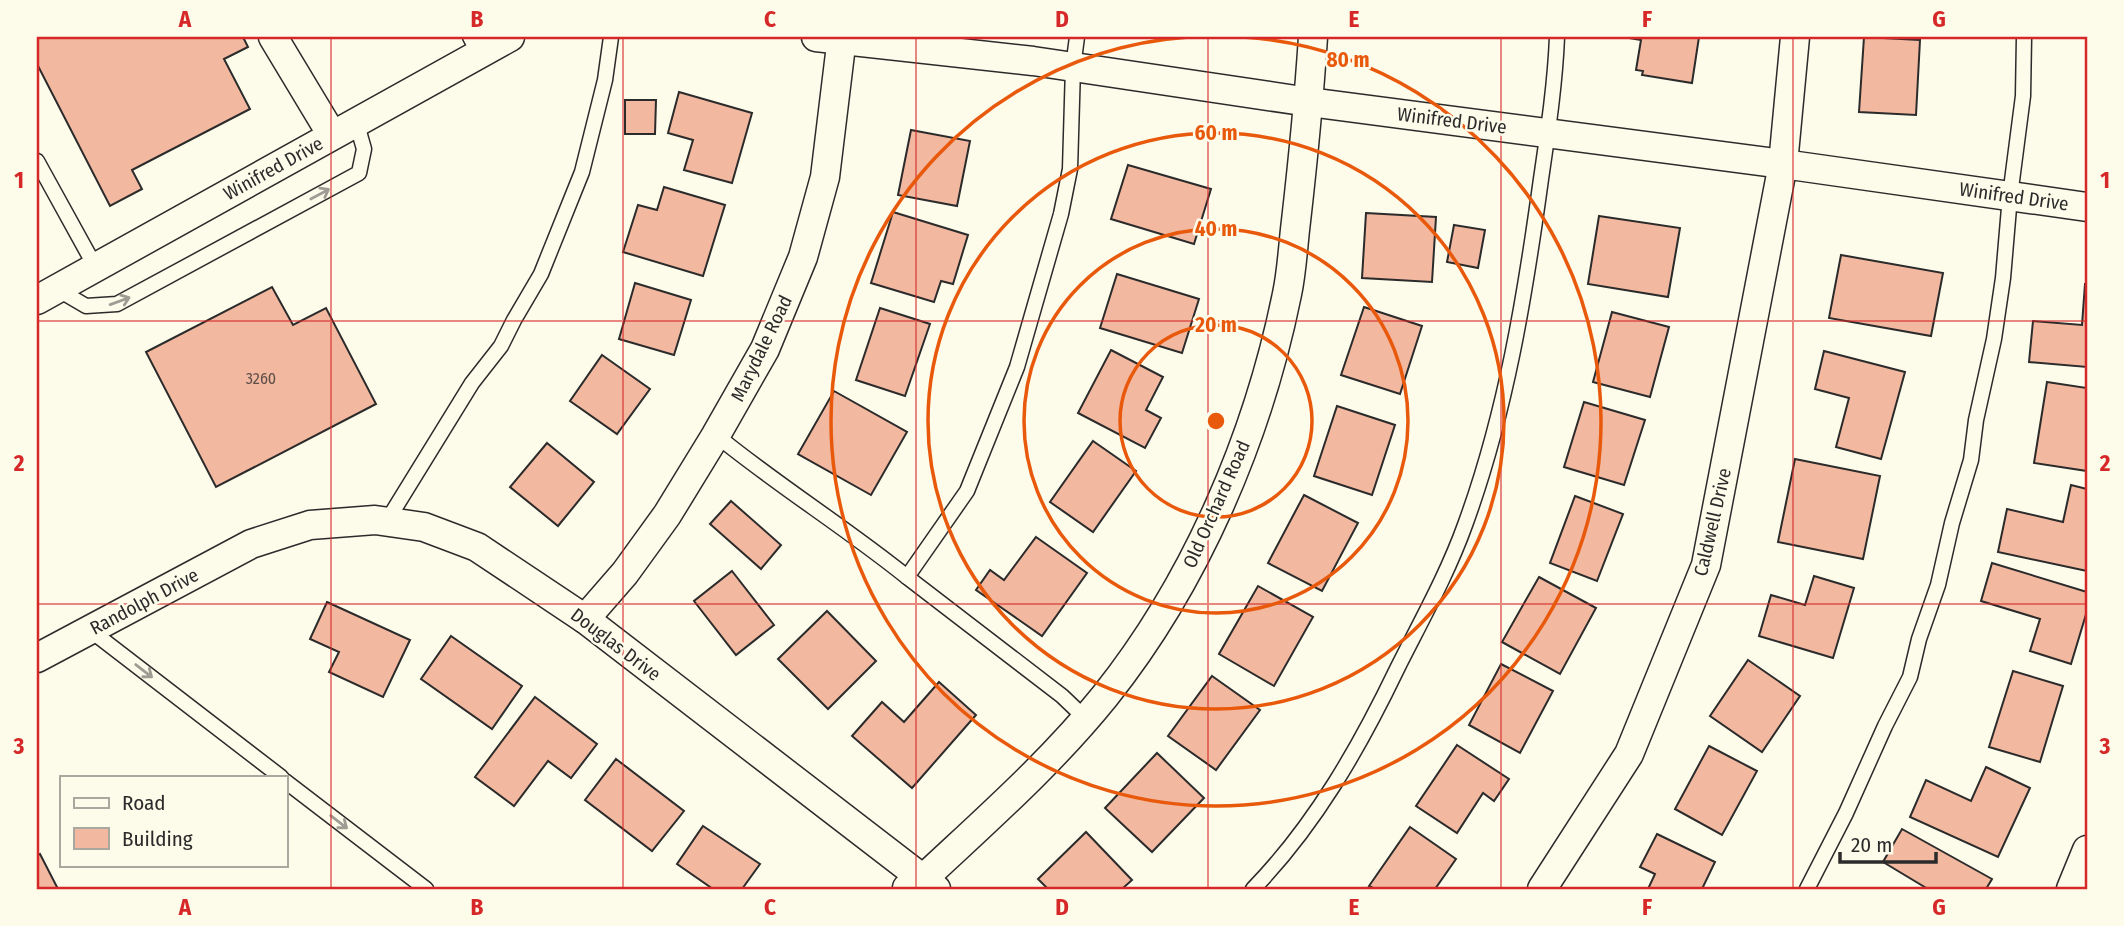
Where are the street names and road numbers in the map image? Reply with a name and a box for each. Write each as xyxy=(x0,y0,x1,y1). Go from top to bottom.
street label: Winifred Drive xyxy=(1396,102,1508,139)
street label: Winifred Drive xyxy=(220,132,327,205)
street label: Winifred Drive xyxy=(1958,177,2070,216)
street label: Marydale Road xyxy=(726,291,797,405)
street label: Old Orchard Road xyxy=(1178,437,1255,572)
street label: Caldwell Drive xyxy=(1689,466,1736,578)
street label: Randolph Drive xyxy=(86,563,202,640)
street label: Douglas Drive xyxy=(566,603,665,686)

